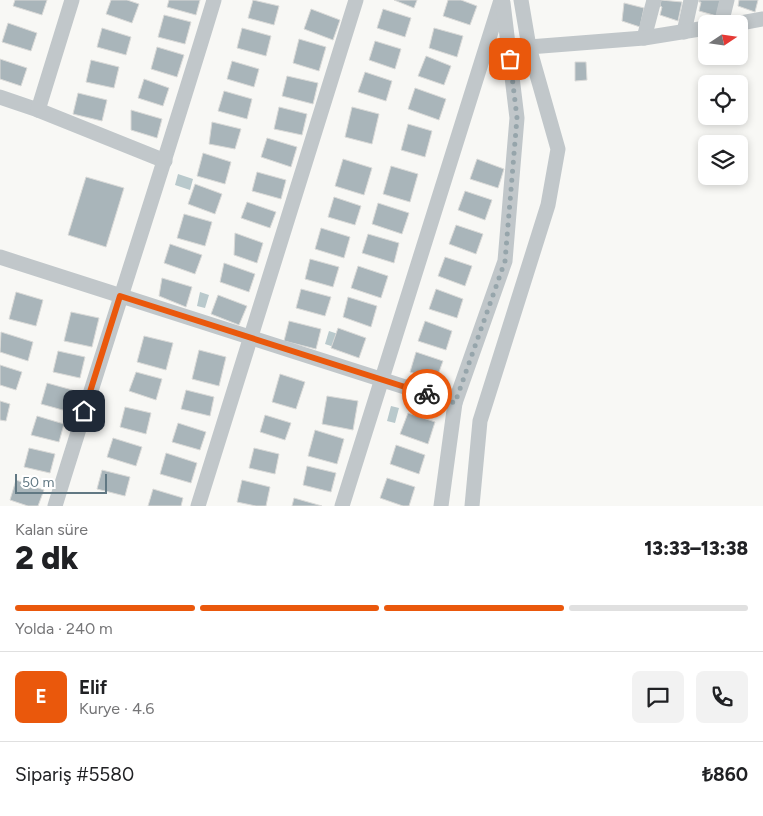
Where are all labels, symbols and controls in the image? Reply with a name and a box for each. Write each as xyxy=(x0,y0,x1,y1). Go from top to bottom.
north arrow xyxy=(698,15,748,65)
map controls xyxy=(698,15,748,185)
pin xyxy=(489,38,531,80)
icon: bag xyxy=(496,45,524,73)
button: locate xyxy=(698,75,748,125)
button: layers xyxy=(698,135,748,185)
courier xyxy=(402,369,452,419)
icon: bike xyxy=(413,380,441,408)
pin xyxy=(63,390,105,432)
icon: home xyxy=(70,397,98,425)
scale bar xyxy=(15,471,108,494)
text: 50 m xyxy=(22,474,54,491)
text: Kalan süre xyxy=(15,520,88,539)
text: 13:33–13:38 xyxy=(644,537,748,560)
text: 2 dk xyxy=(15,539,79,577)
text: Yolda · 240 m xyxy=(15,619,113,638)
button: chat xyxy=(632,671,684,723)
button: phone xyxy=(696,671,748,723)
text: Elif xyxy=(79,676,107,699)
text: E xyxy=(35,685,47,708)
text: Kurye · 4.6 xyxy=(79,699,154,718)
text: Sipariş #5580 xyxy=(15,763,134,786)
text: ₺860 xyxy=(702,763,748,786)

